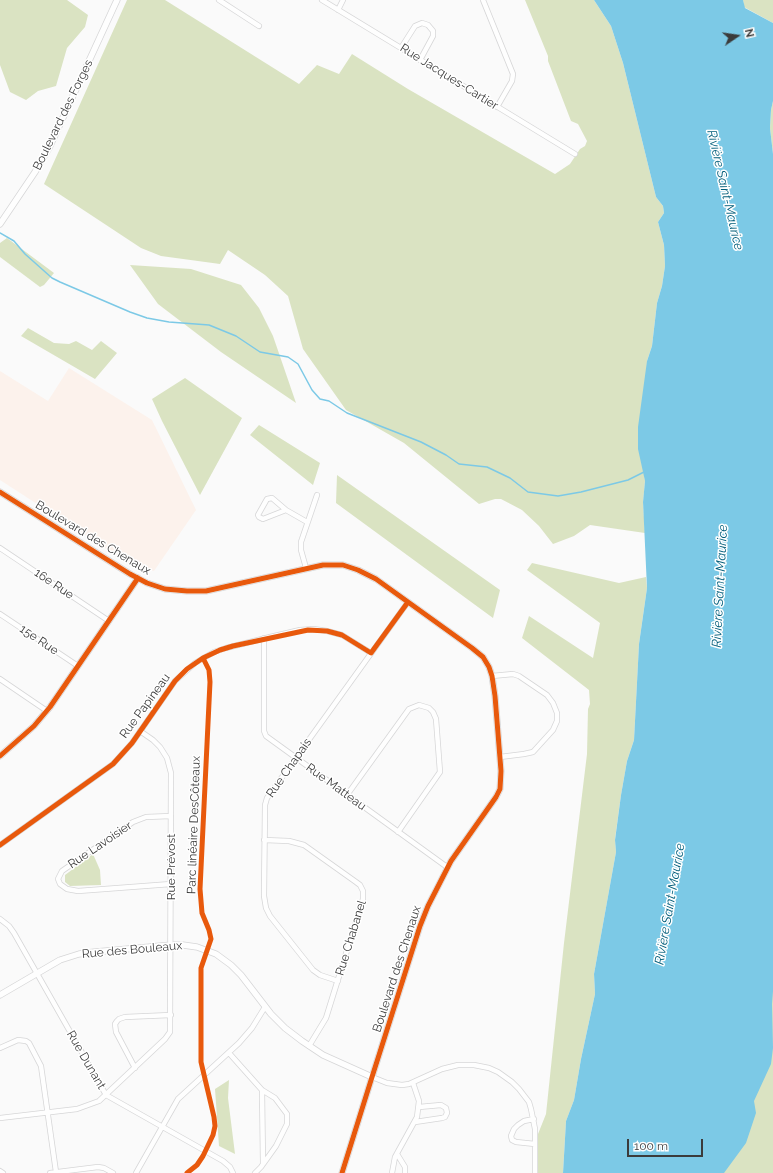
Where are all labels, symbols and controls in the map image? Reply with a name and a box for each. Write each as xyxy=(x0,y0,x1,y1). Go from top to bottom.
north arrow xyxy=(717,16,757,56)
text: N xyxy=(742,28,756,39)
street label: Rue Jacques-Cartier xyxy=(397,41,501,113)
street label: Boulevard des Forges xyxy=(30,57,96,173)
water label: Rivière Saint-Maurice xyxy=(704,128,746,252)
street label: Boulevard des Chenaux xyxy=(33,498,153,578)
water label: Rivière Saint-Maurice xyxy=(709,524,731,648)
street label: 16e Rue xyxy=(32,566,76,602)
street label: 15e Rue xyxy=(17,622,61,658)
street label: Rue Papineau xyxy=(117,671,173,741)
street label: Rue Chapais xyxy=(263,736,315,800)
street label: Parc linéaire DesCôteaux xyxy=(184,756,204,894)
street label: Rue Matteau xyxy=(303,760,369,814)
street label: Rue Lavoisier xyxy=(65,818,135,872)
street label: Rue Prévost xyxy=(164,834,178,900)
water label: Rivière Saint-Maurice xyxy=(652,842,688,966)
street label: Rue Chabanel xyxy=(333,899,369,977)
street label: Boulevard des Chenaux xyxy=(370,904,424,1034)
street label: Rue des Bouleaux xyxy=(81,938,183,962)
street label: Rue Dunant xyxy=(63,1028,109,1092)
scale bar xyxy=(629,1131,705,1157)
text: 100 m xyxy=(634,1139,668,1153)

